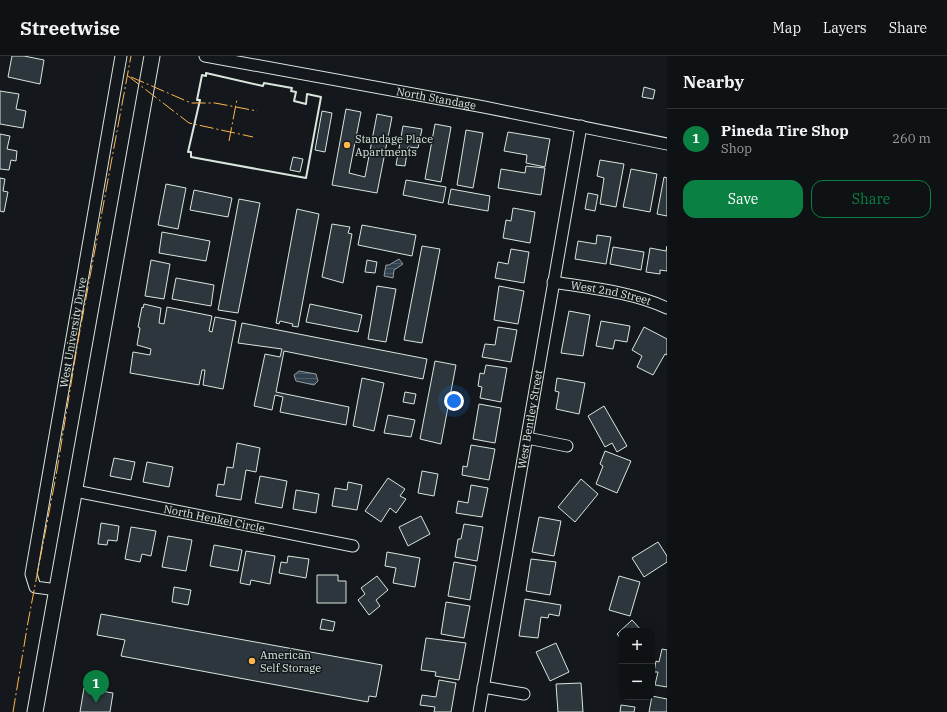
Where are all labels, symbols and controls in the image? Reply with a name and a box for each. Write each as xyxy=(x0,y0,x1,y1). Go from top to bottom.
text: Streetwise xyxy=(20,16,120,40)
text: Map xyxy=(773,19,801,37)
text: Layers xyxy=(823,19,867,37)
text: Share xyxy=(889,19,927,37)
text: Nearby xyxy=(683,71,744,93)
street label: North Standage xyxy=(395,84,477,112)
text: Pineda Tire Shop xyxy=(721,121,849,140)
text: 1 xyxy=(692,130,700,147)
text: 260 m xyxy=(892,130,931,147)
place label: Standage Place Apartments xyxy=(355,132,433,159)
marker: Standage Place Apartments xyxy=(342,140,352,150)
text: Shop xyxy=(721,140,752,157)
button: Save xyxy=(683,180,803,218)
button: Share xyxy=(811,180,931,218)
street label: West University Drive xyxy=(56,276,89,389)
street label: West 2nd Street xyxy=(570,278,653,308)
street label: West Bentley Street xyxy=(514,369,545,470)
your location xyxy=(444,391,464,411)
street label: North Henkel Circle xyxy=(162,502,266,535)
map controls xyxy=(619,628,655,700)
button: + xyxy=(619,628,655,664)
place label: American Self Storage xyxy=(260,648,321,675)
marker: American Self Storage xyxy=(247,656,257,666)
button: − xyxy=(619,664,655,700)
pin: 1 xyxy=(83,670,109,703)

